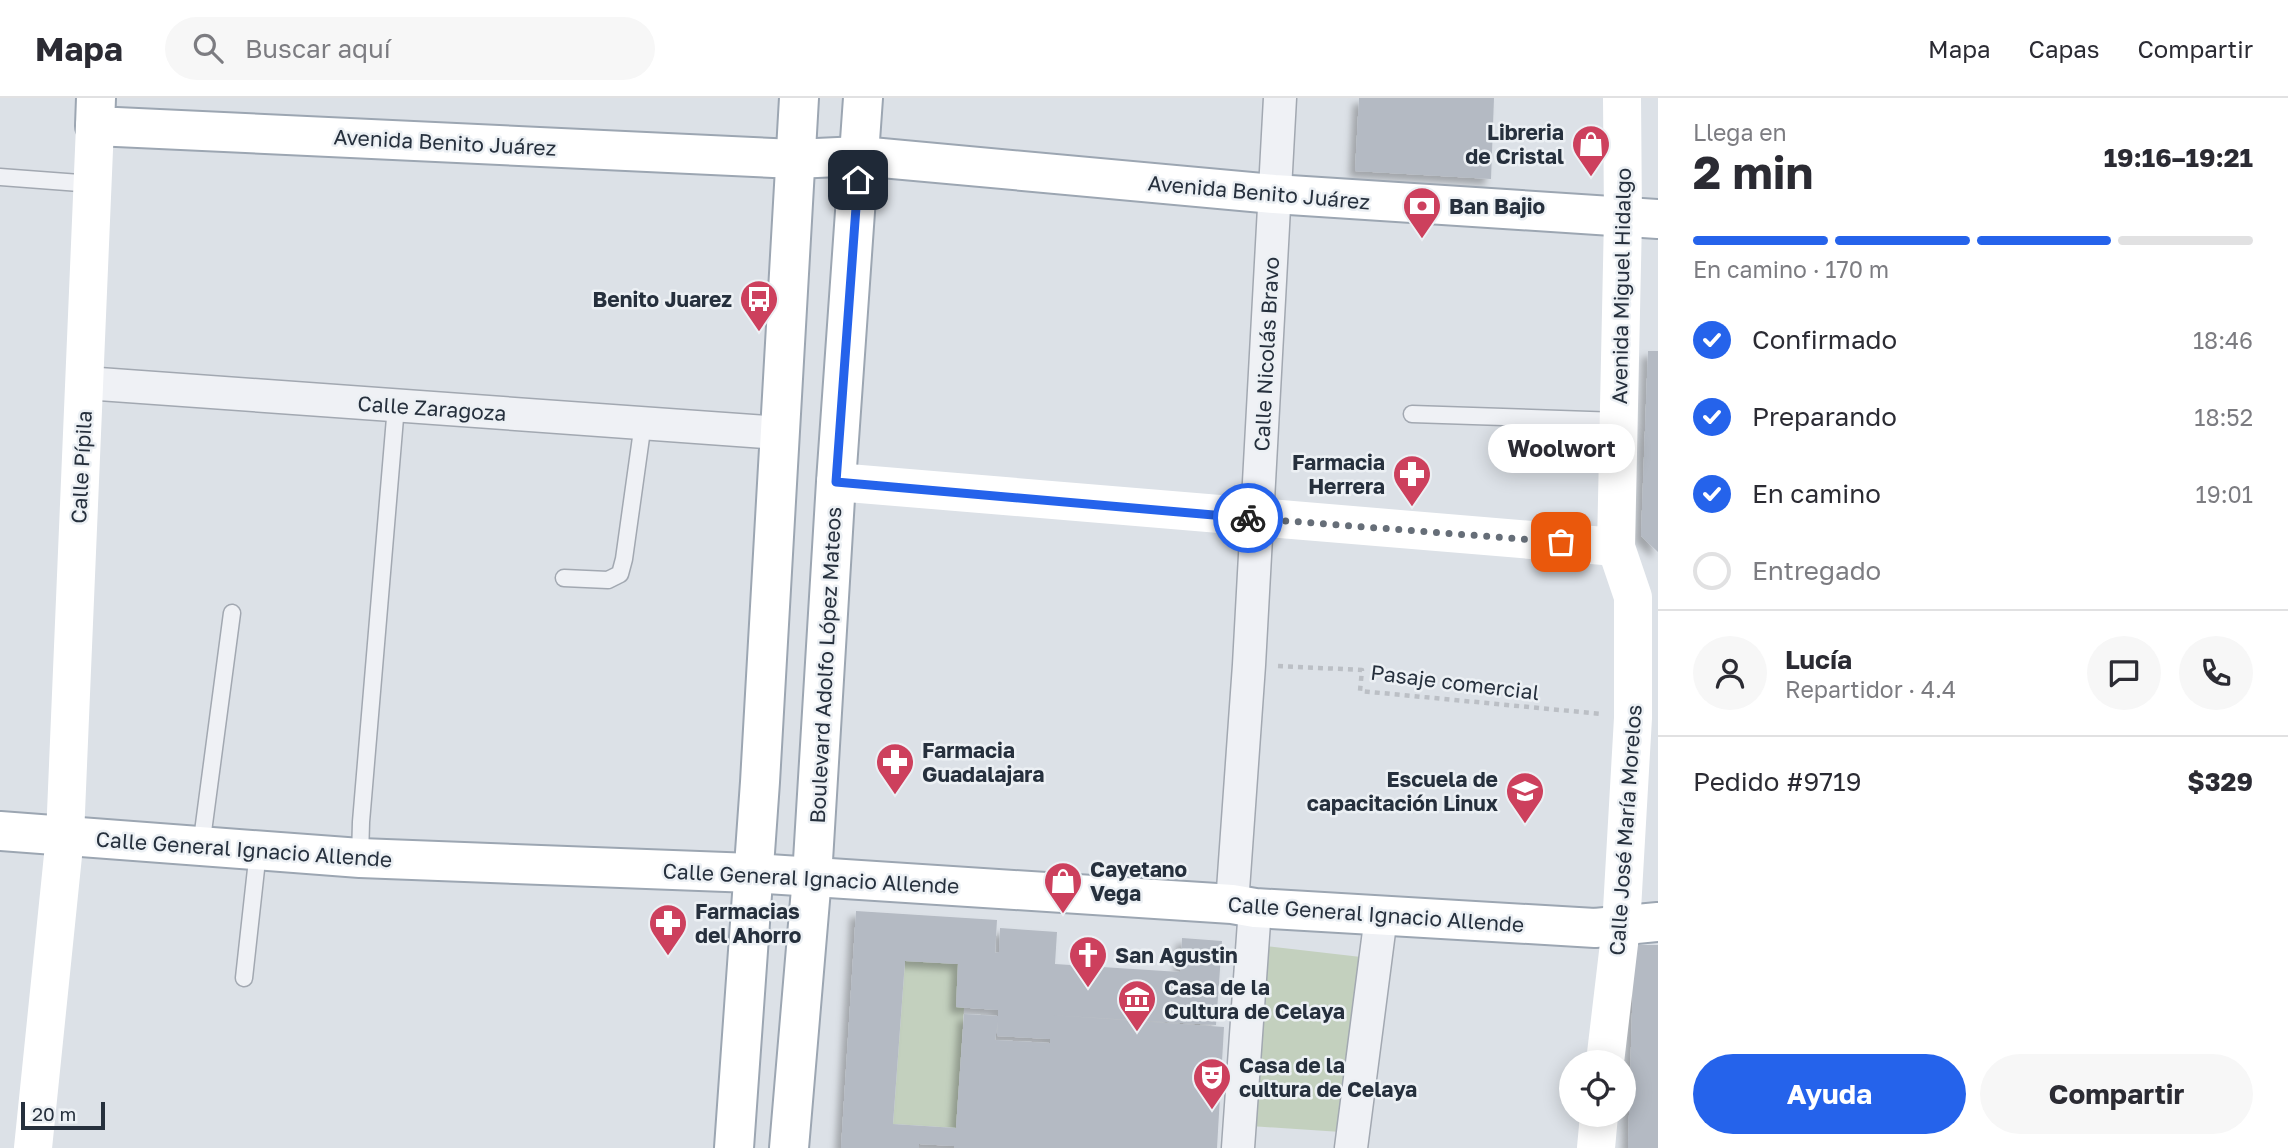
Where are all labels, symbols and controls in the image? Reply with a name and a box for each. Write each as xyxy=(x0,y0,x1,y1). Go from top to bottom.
search box xyxy=(165,17,655,80)
text: Mapa xyxy=(35,29,123,68)
icon: search xyxy=(189,29,227,67)
text: Buscar aquí xyxy=(245,33,391,64)
text: Mapa xyxy=(1928,34,1991,63)
text: Capas xyxy=(2029,34,2099,63)
text: Compartir xyxy=(2137,34,2253,63)
text: Llega en xyxy=(1693,118,1787,146)
place label: Libreria de Cristal xyxy=(1465,119,1564,169)
street label: Avenida Benito Juárez xyxy=(333,123,557,161)
shop icon: Libreria de Cristal xyxy=(1570,123,1612,178)
text: 19:16–19:21 xyxy=(2104,142,2253,173)
text: 2 min xyxy=(1693,144,1813,199)
pin xyxy=(828,150,888,210)
icon: home xyxy=(839,161,877,199)
street label: Avenida Miguel Hidalgo xyxy=(1606,167,1636,405)
street label: Avenida Benito Juárez xyxy=(1147,169,1371,215)
bank icon: Ban Bajio xyxy=(1401,185,1443,240)
place label: Ban Bajio xyxy=(1449,193,1545,219)
text: En camino · 170 m xyxy=(1693,255,1889,283)
street label: Calle Nicolás Bravo xyxy=(1248,256,1284,452)
bus stop icon: Benito Juarez xyxy=(738,278,780,333)
place label: Benito Juarez xyxy=(593,286,732,312)
icon: check xyxy=(1693,321,1731,359)
text: Confirmado xyxy=(1752,324,1897,355)
text: 18:46 xyxy=(2193,326,2253,354)
street label: Calle Zaragoza xyxy=(357,390,507,426)
icon: check xyxy=(1693,398,1731,436)
text: Preparando xyxy=(1752,401,1897,432)
text: 18:52 xyxy=(2194,403,2253,431)
street label: Calle Pípila xyxy=(65,410,97,524)
callout: Woolwort xyxy=(1488,423,1634,472)
text: Woolwort xyxy=(1507,434,1616,462)
place label: Farmacia Herrera xyxy=(1292,449,1385,499)
pharmacy icon: Farmacia Herrera xyxy=(1391,453,1433,508)
icon: check xyxy=(1693,475,1731,513)
text: En camino xyxy=(1752,478,1881,509)
text: 19:01 xyxy=(2196,480,2253,508)
courier xyxy=(1213,483,1283,553)
icon: bike xyxy=(1229,499,1267,537)
street label: Boulevard Adolfo López Mateos xyxy=(804,506,846,824)
pin xyxy=(1531,512,1591,572)
icon: bag xyxy=(1542,523,1580,561)
text: Entregado xyxy=(1752,555,1881,586)
button: person xyxy=(1693,636,1767,710)
button: chat xyxy=(2087,636,2161,710)
button: phone xyxy=(2179,636,2253,710)
text: Lucía xyxy=(1785,644,1852,675)
street label: Pasaje comercial xyxy=(1369,659,1541,705)
text: Repartidor · 4.4 xyxy=(1785,675,1956,703)
street label: Calle José María Morelos xyxy=(1603,704,1647,956)
place label: Farmacia Guadalajara xyxy=(922,737,1044,787)
pharmacy icon: Farmacia Guadalajara xyxy=(874,741,916,796)
place label: Escuela de capacitación Linux xyxy=(1307,766,1498,816)
text: Pedido #9719 xyxy=(1693,766,1861,797)
text: $329 xyxy=(2187,766,2253,797)
school or university icon: Escuela de capacitación Linux xyxy=(1504,770,1546,825)
street label: Calle General Ignacio Allende xyxy=(95,826,393,872)
place label: Cayetano Vega xyxy=(1090,856,1187,906)
street label: Calle General Ignacio Allende xyxy=(662,857,960,899)
shop icon: Cayetano Vega xyxy=(1042,860,1084,915)
street label: Calle General Ignacio Allende xyxy=(1227,891,1525,937)
place label: Farmacias del Ahorro xyxy=(695,898,801,948)
pharmacy icon: Farmacias del Ahorro xyxy=(647,902,689,957)
church icon: San Agustin xyxy=(1067,934,1109,989)
place label: San Agustin xyxy=(1115,942,1238,968)
place label: Casa de la Cultura de Celaya xyxy=(1164,974,1345,1024)
museum icon: Casa de la Cultura de Celaya xyxy=(1116,978,1158,1033)
map controls xyxy=(1559,1050,1636,1127)
button: locate xyxy=(1559,1050,1636,1127)
place label: Casa de la cultura de Celaya xyxy=(1239,1052,1417,1102)
button: Ayuda xyxy=(1693,1054,1966,1134)
button: Compartir xyxy=(1980,1054,2253,1134)
theatre icon: Casa de la cultura de Celaya xyxy=(1191,1056,1233,1111)
scale bar xyxy=(21,1099,105,1131)
text: 20 m xyxy=(32,1102,76,1125)

